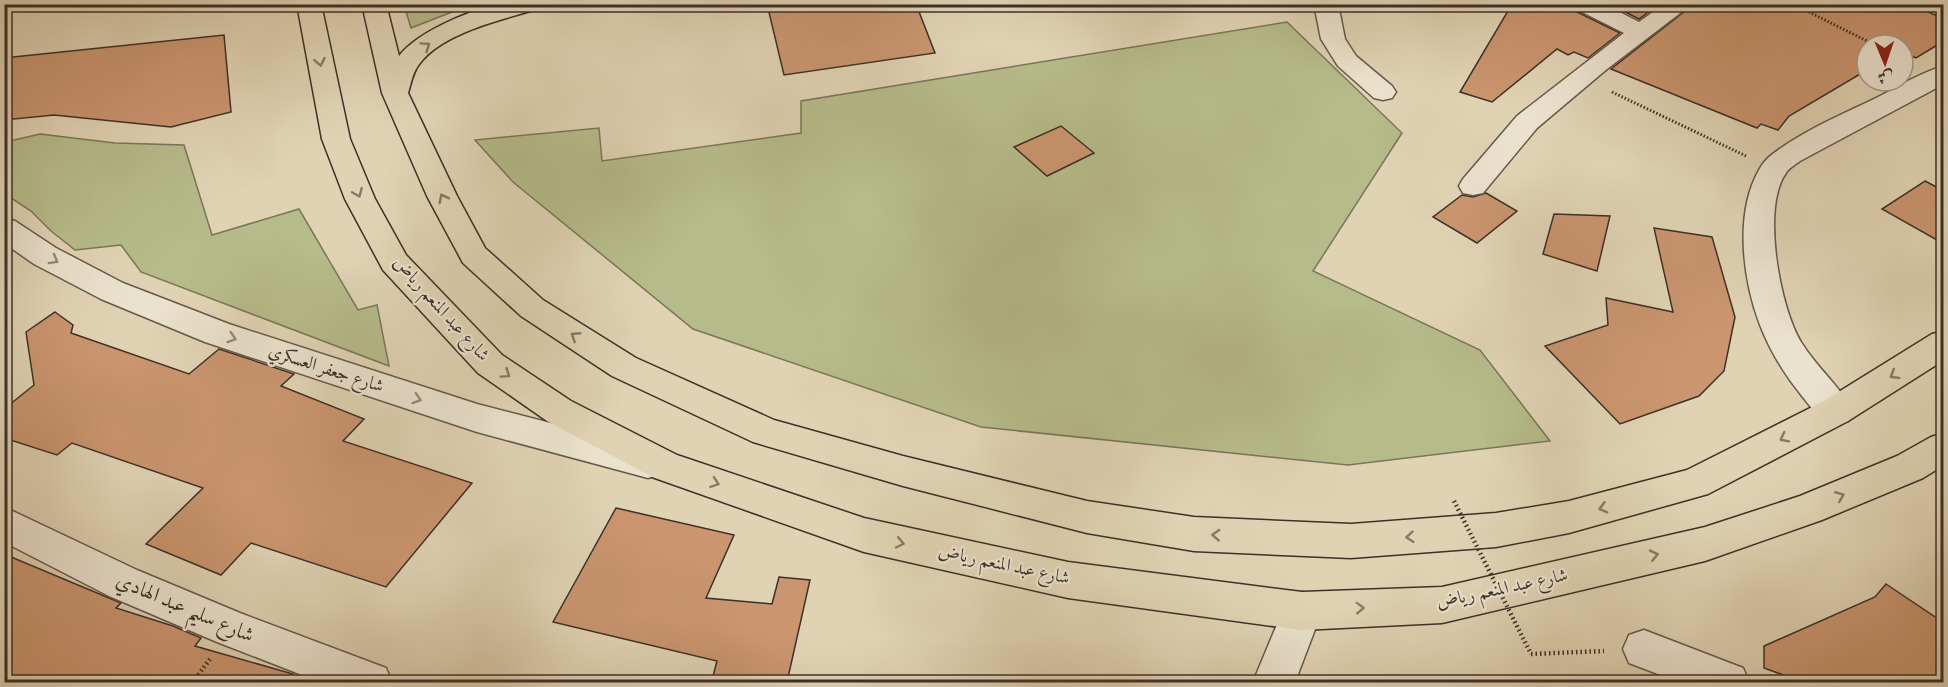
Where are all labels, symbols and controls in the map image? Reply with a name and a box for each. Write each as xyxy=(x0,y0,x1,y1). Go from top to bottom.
north arrow xyxy=(1855,33,1915,93)
one-way arrow xyxy=(420,41,430,53)
one-way arrow xyxy=(313,57,326,67)
text: ش xyxy=(1877,67,1894,87)
one-way arrow xyxy=(350,186,362,197)
one-way arrow xyxy=(439,193,450,204)
street label: شارع عبد المنعم رياض xyxy=(384,252,494,369)
one-way arrow xyxy=(47,253,58,264)
one-way arrow xyxy=(226,330,237,343)
one-way arrow xyxy=(571,332,582,343)
street label: شارع جعفر العسكري xyxy=(265,340,386,401)
one-way arrow xyxy=(499,367,510,378)
one-way arrow xyxy=(1890,367,1900,379)
one-way arrow xyxy=(411,391,422,404)
one-way arrow xyxy=(1779,431,1790,442)
one-way arrow xyxy=(709,476,720,489)
one-way arrow xyxy=(1833,491,1844,503)
one-way arrow xyxy=(1598,501,1609,513)
one-way arrow xyxy=(1211,529,1220,542)
one-way arrow xyxy=(1406,530,1415,543)
one-way arrow xyxy=(895,536,905,549)
street label: شارع عبد المنعم رياض xyxy=(935,540,1072,595)
one-way arrow xyxy=(1649,550,1659,563)
street label: شارع عبد المنعم رياض xyxy=(1434,564,1571,619)
street label: شارع سليم عبد الهادي xyxy=(109,567,258,655)
one-way arrow xyxy=(1356,602,1365,615)

